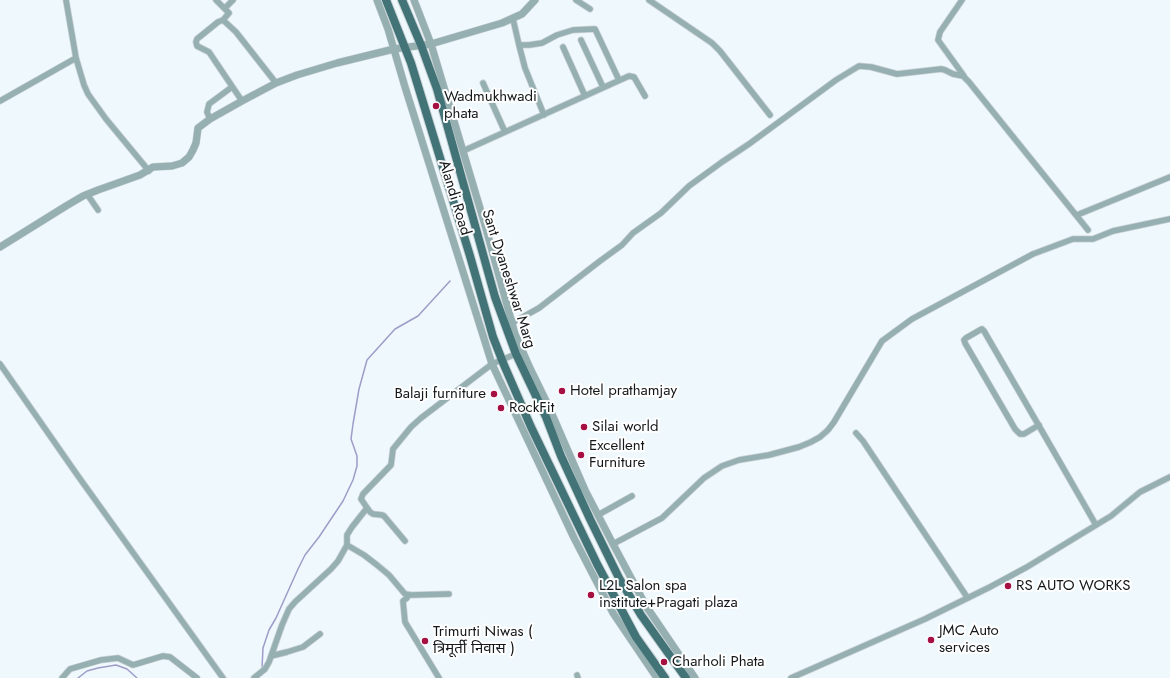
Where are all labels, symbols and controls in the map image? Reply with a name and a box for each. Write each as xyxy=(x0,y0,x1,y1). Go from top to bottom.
place label: Wadmukhwadi phata xyxy=(444,88,537,123)
marker: Wadmukhwadi phata xyxy=(431,101,441,111)
street label: Alandi Road xyxy=(434,158,474,238)
street label: Sant Dyaneshwar Marg xyxy=(477,207,539,351)
place label: Hotel prathamjay xyxy=(570,382,677,400)
place label: Balaji furniture xyxy=(394,385,486,403)
marker: Hotel prathamjay xyxy=(557,386,567,396)
marker: Balaji furniture xyxy=(489,389,499,399)
place label: RockFit xyxy=(509,399,554,417)
marker: RockFit xyxy=(496,403,506,413)
place label: Silai world xyxy=(592,418,658,436)
marker: Silai world xyxy=(579,422,589,432)
place label: Excellent Furniture xyxy=(589,437,645,472)
marker: Excellent Furniture xyxy=(576,450,586,460)
place label: L2L Salon spa institute+Pragati plaza xyxy=(599,577,738,612)
place label: RS AUTO WORKS xyxy=(1016,577,1131,595)
marker: RS AUTO WORKS xyxy=(1003,581,1013,591)
marker: L2L Salon spa institute+Pragati plaza xyxy=(586,590,596,600)
place label: JMC Auto services xyxy=(939,622,999,657)
place label: Trimurti Niwas ( त्रिमूर्ती निवास ) xyxy=(433,623,533,658)
marker: JMC Auto services xyxy=(926,635,936,645)
marker: Trimurti Niwas ( त्रिमूर्ती निवास ) xyxy=(420,636,430,646)
place label: Charholi Phata xyxy=(672,653,765,671)
marker: Charholi Phata xyxy=(659,657,669,667)

